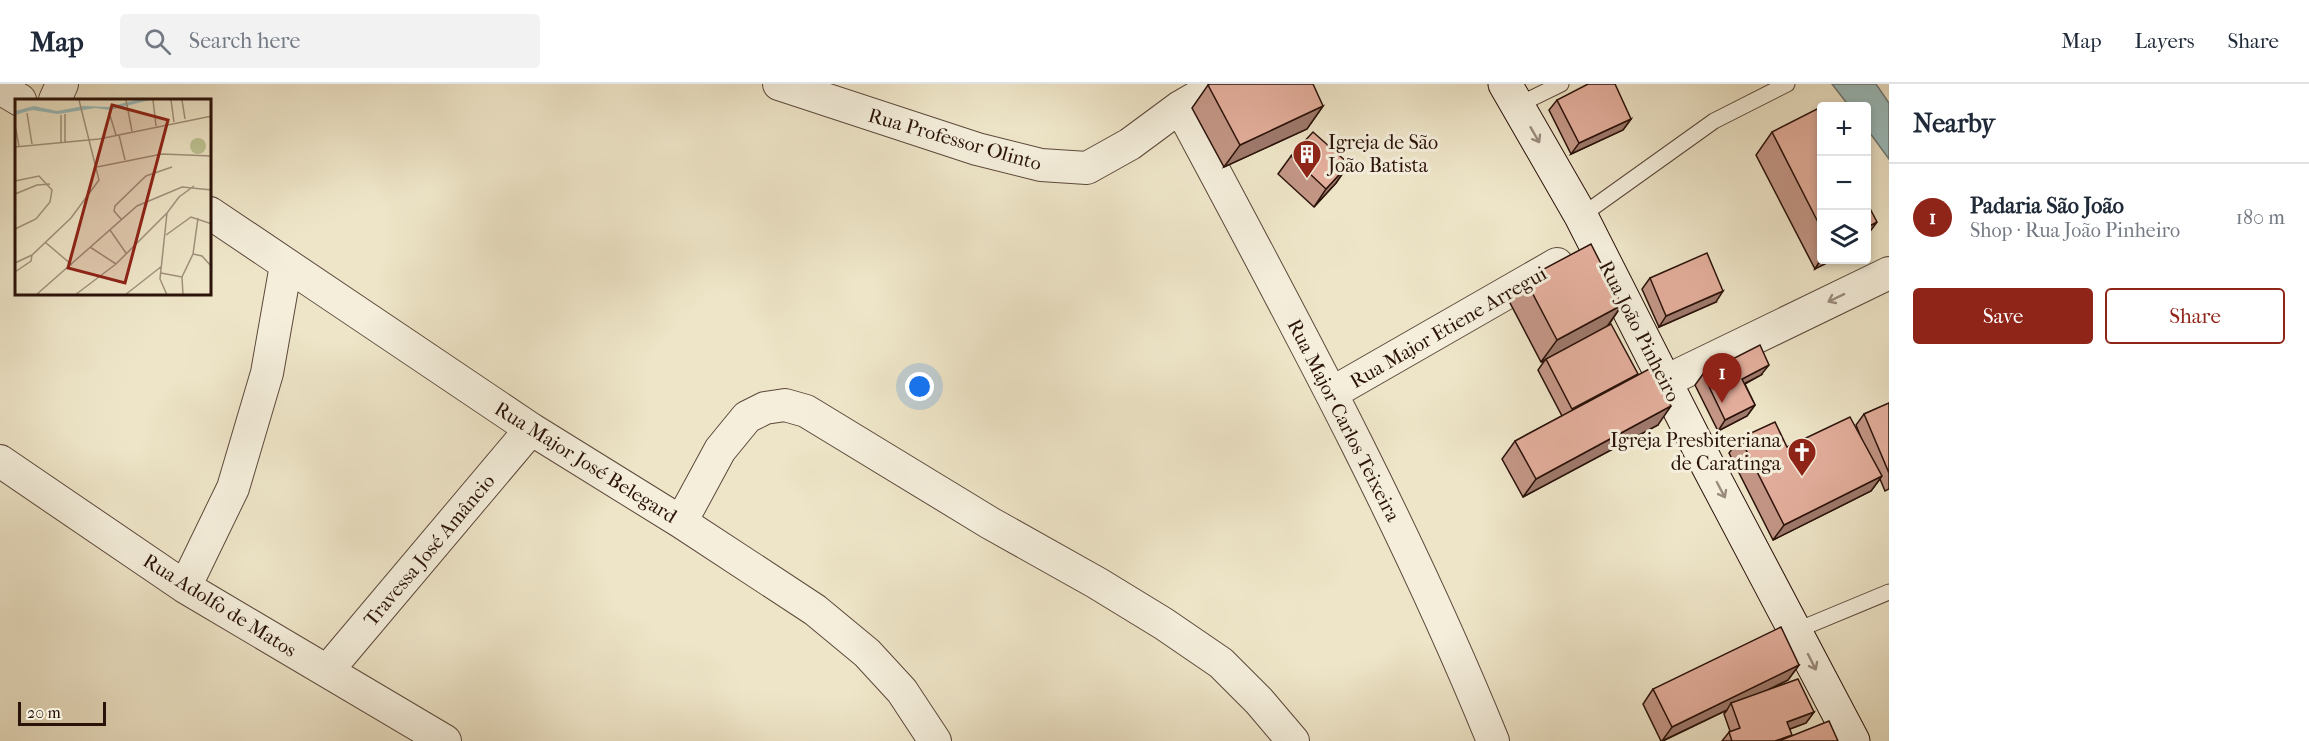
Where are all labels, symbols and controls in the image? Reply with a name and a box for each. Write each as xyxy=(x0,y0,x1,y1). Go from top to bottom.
search box xyxy=(120,14,540,68)
text: Map xyxy=(30,25,84,58)
icon: search xyxy=(141,25,174,58)
text: Search here xyxy=(189,28,300,54)
text: Map xyxy=(2061,29,2102,53)
text: Layers xyxy=(2135,29,2194,53)
text: Share xyxy=(2227,29,2279,53)
inset map xyxy=(15,99,212,296)
map controls xyxy=(1817,102,1871,264)
button: + xyxy=(1817,102,1871,156)
street label: Rua Professor Olinto xyxy=(866,104,1044,175)
text: Nearby xyxy=(1913,108,1995,139)
one-way arrow xyxy=(1529,126,1541,143)
place label: Igreja de São João Batista xyxy=(1326,131,1438,177)
building icon: Igreja de São João Batista xyxy=(1291,138,1323,180)
button: − xyxy=(1817,156,1871,210)
text: Padaria São João xyxy=(1970,193,2124,219)
text: 1 xyxy=(1929,206,1936,229)
text: 180 m xyxy=(2236,206,2285,229)
button: layers xyxy=(1817,210,1871,264)
text: Shop · Rua João Pinheiro xyxy=(1970,219,2180,242)
street label: Rua João Pinheiro xyxy=(1594,257,1685,406)
street label: Rua Major Etiene Arregui xyxy=(1346,262,1551,393)
button: Save xyxy=(1913,288,2093,344)
button: Share xyxy=(2105,288,2285,344)
one-way arrow xyxy=(1828,293,1846,305)
street label: Rua Major Carlos Teixeira xyxy=(1282,315,1405,526)
pin: 1 xyxy=(1702,354,1742,403)
your location xyxy=(905,372,934,401)
street label: Rua Major José Belegard xyxy=(490,397,682,529)
place label: Igreja Presbiteriana de Caratinga xyxy=(1610,429,1782,475)
church icon: Igreja Presbiteriana de Caratinga xyxy=(1786,436,1818,478)
street label: Travessa José Amâncio xyxy=(359,470,500,631)
one-way arrow xyxy=(1715,481,1727,498)
street label: Rua Adolfo de Matos xyxy=(139,549,301,662)
one-way arrow xyxy=(1807,653,1818,671)
scale bar xyxy=(18,699,106,726)
text: 20 m xyxy=(27,703,61,722)

